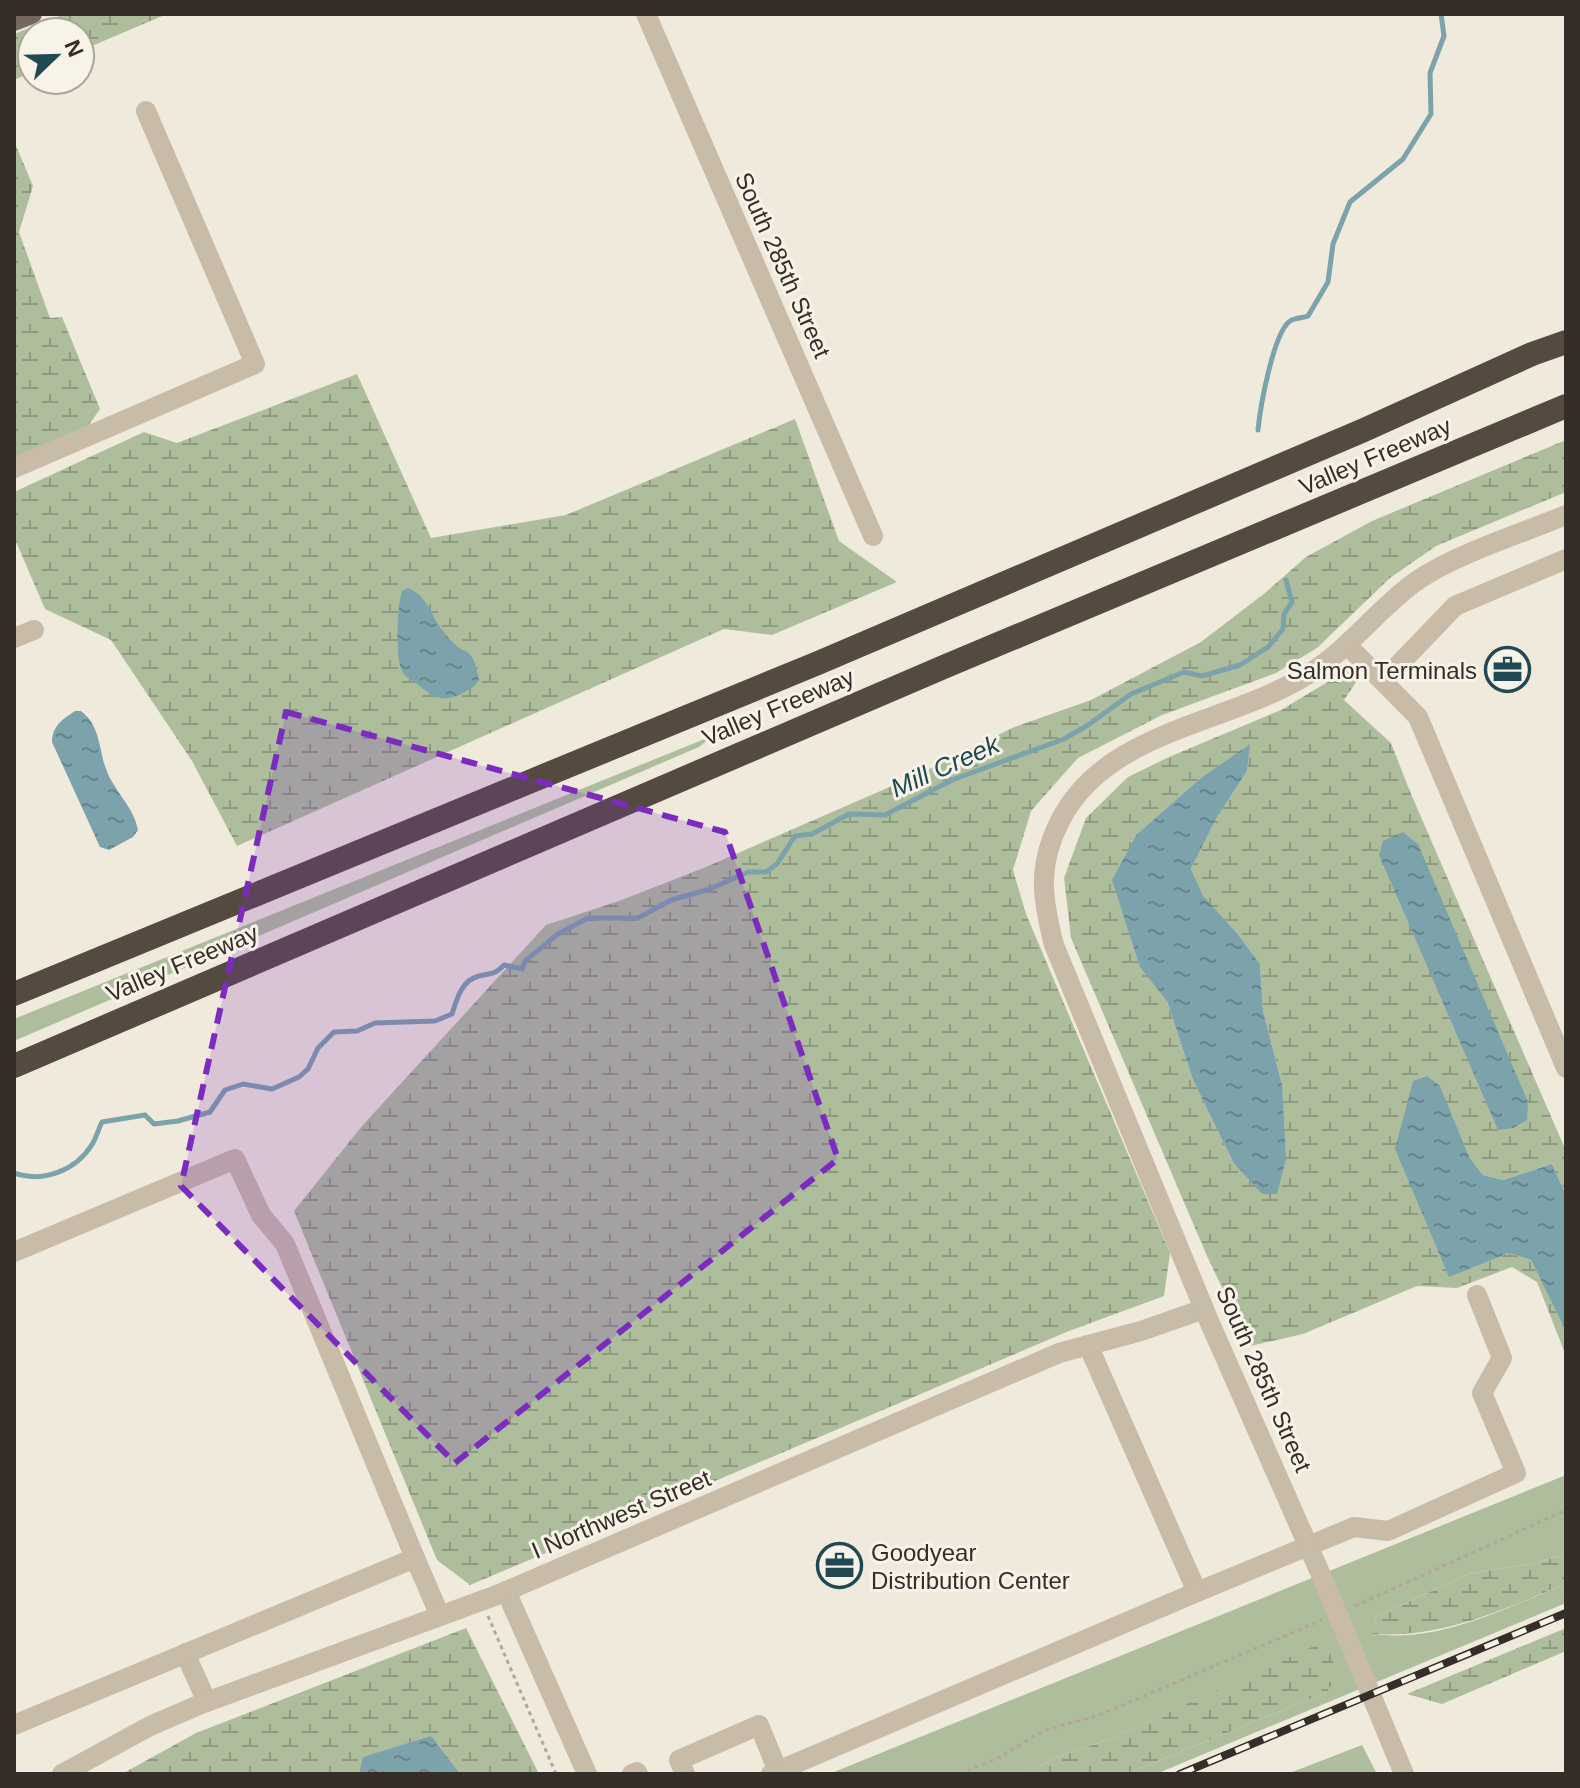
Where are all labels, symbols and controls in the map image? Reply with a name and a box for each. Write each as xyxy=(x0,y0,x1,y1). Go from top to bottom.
north arrow xyxy=(16,16,96,96)
text: N xyxy=(59,36,89,61)
street label: South 285th Street xyxy=(730,168,836,362)
street label: Valley Freeway xyxy=(1295,412,1455,500)
office icon: Salmon Terminals xyxy=(1484,646,1532,694)
place label: Salmon Terminals xyxy=(1287,657,1477,684)
street label: Valley Freeway xyxy=(698,663,858,751)
water label: Mill Creek xyxy=(886,728,1006,803)
street label: Valley Freeway xyxy=(102,919,262,1007)
street label: South 285th Street xyxy=(1211,1282,1317,1476)
street label: I Northwest Street xyxy=(527,1464,715,1564)
place label: Goodyear Distribution Center xyxy=(871,1539,1070,1594)
office icon: Goodyear Distribution Center xyxy=(816,1542,864,1590)

